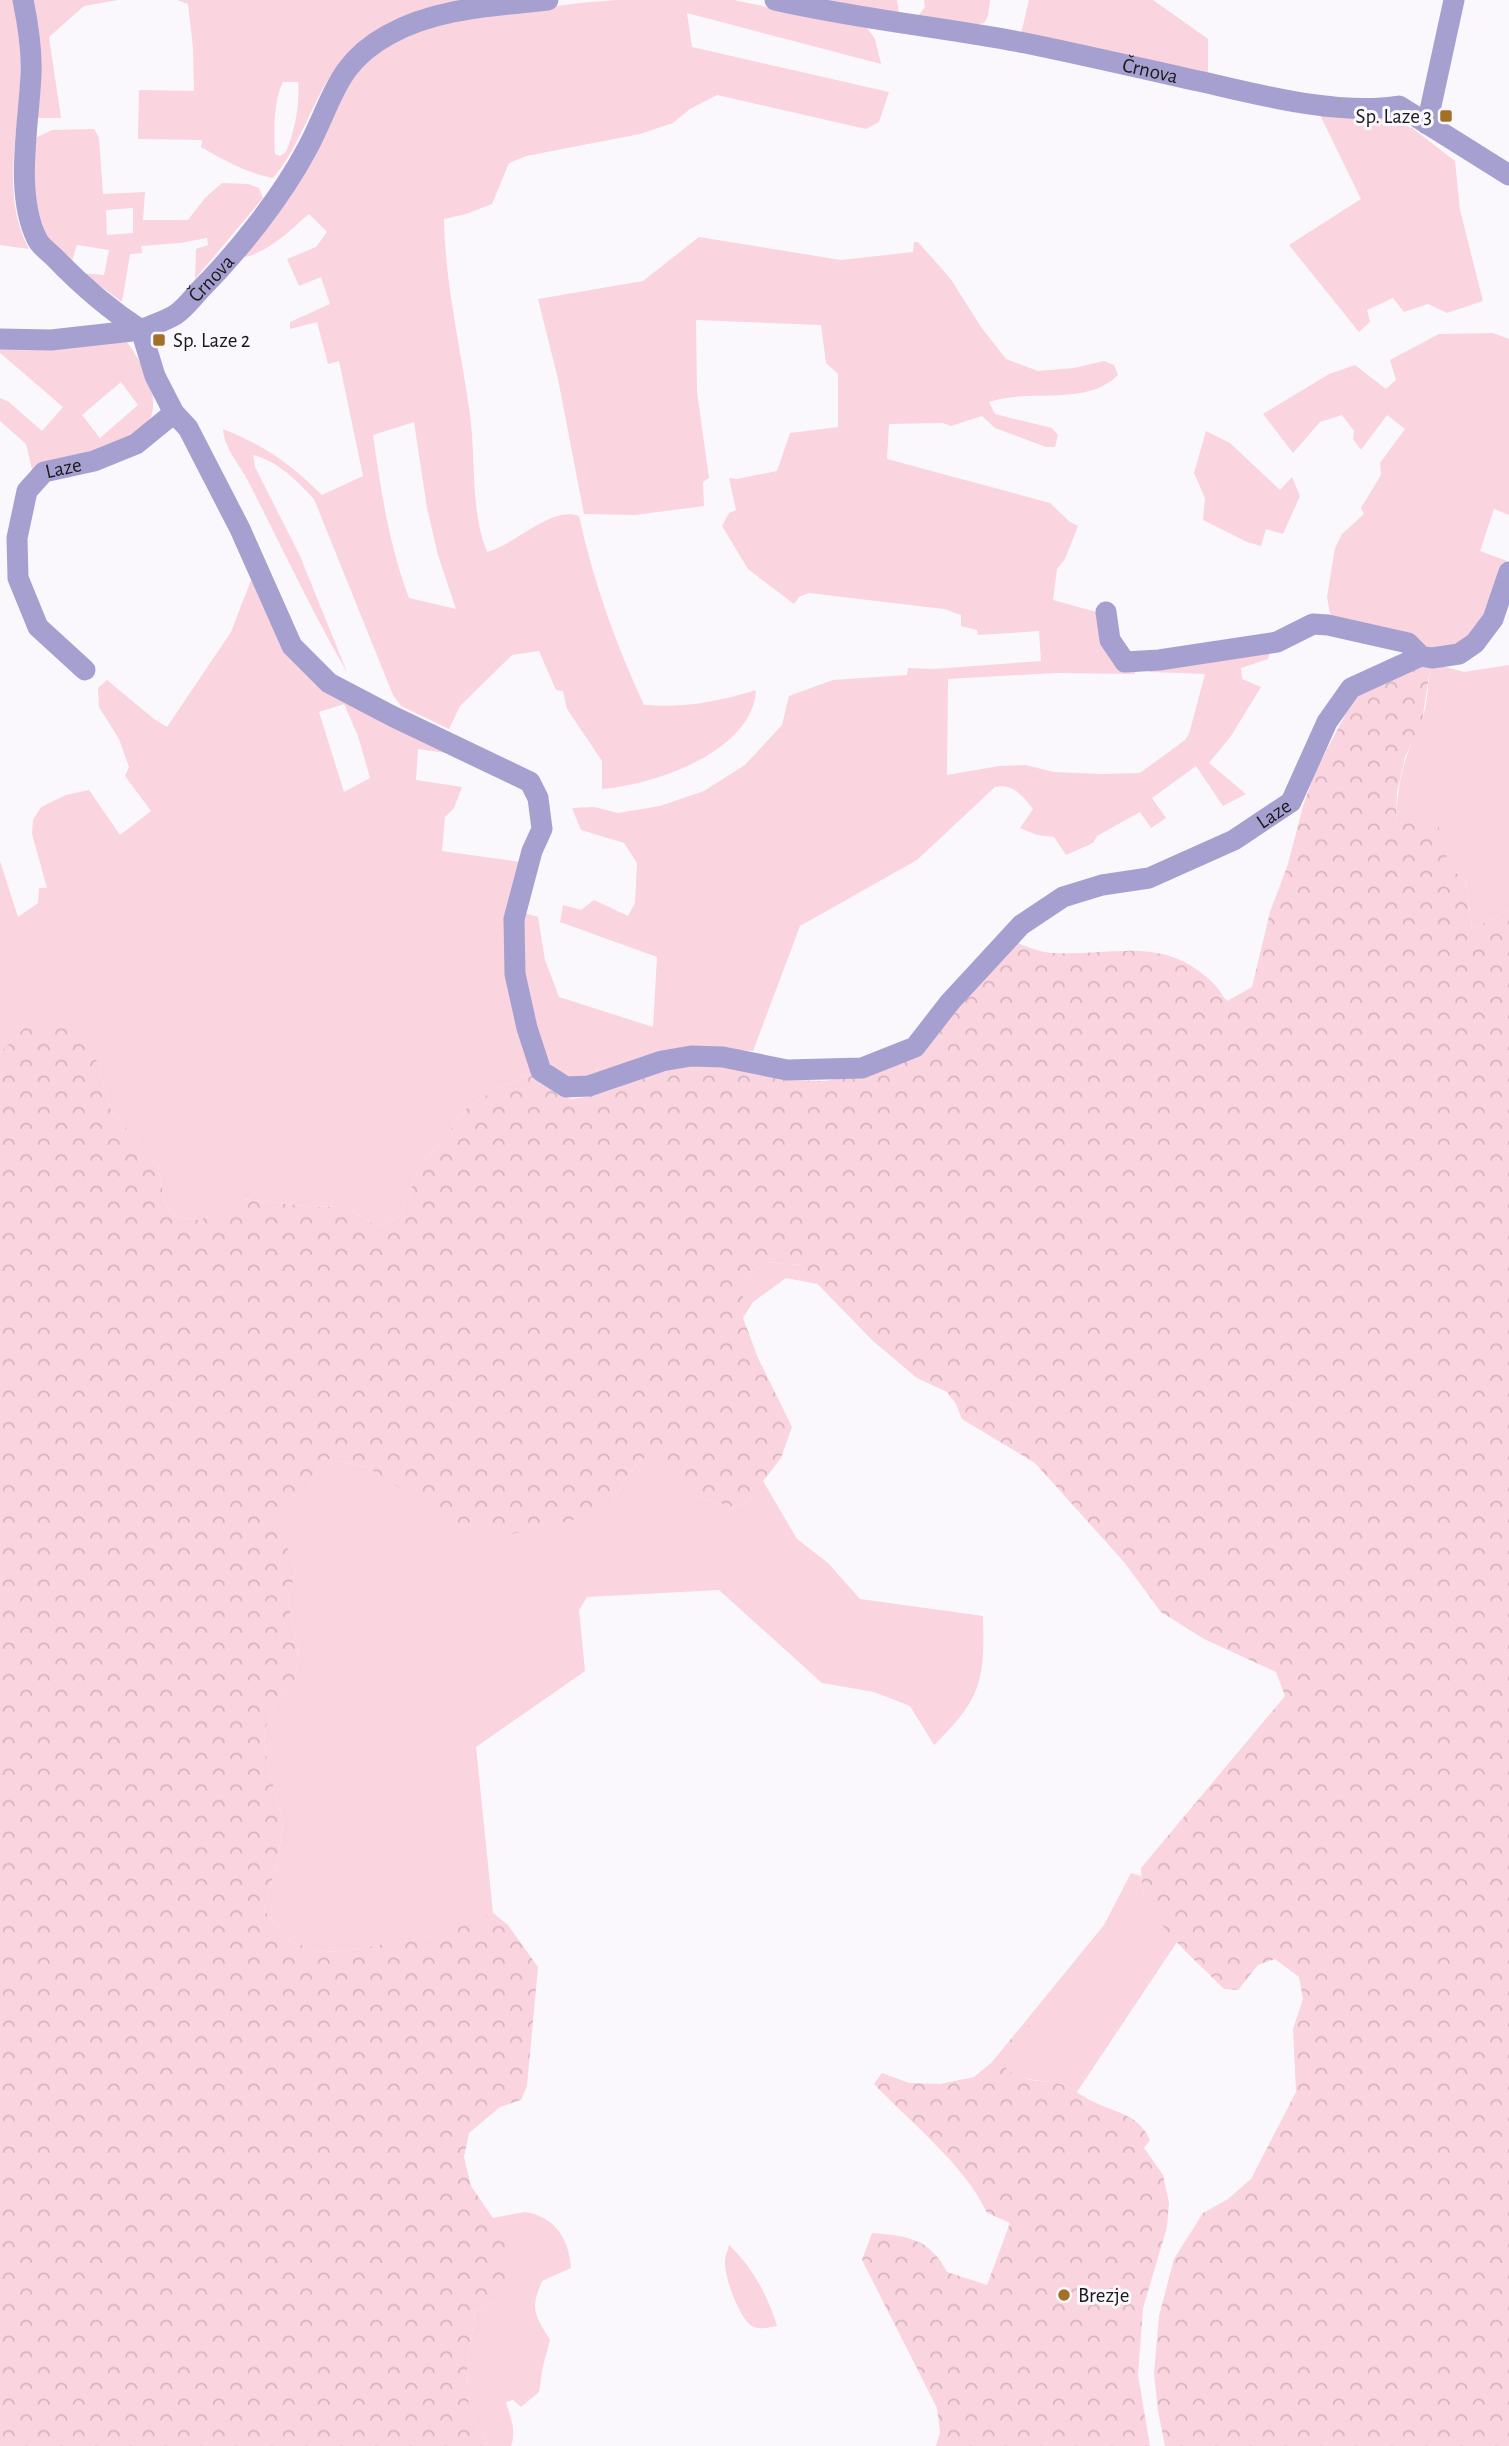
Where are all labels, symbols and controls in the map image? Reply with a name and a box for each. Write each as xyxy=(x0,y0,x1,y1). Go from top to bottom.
street label: Črnova xyxy=(1120,52,1180,87)
place label: Sp. Laze 3 xyxy=(1356,106,1432,127)
marker: Sp. Laze 3 xyxy=(1438,108,1454,124)
street label: Črnova xyxy=(183,251,239,306)
place label: Sp. Laze 2 xyxy=(173,330,250,351)
marker: Sp. Laze 2 xyxy=(151,332,167,348)
street label: Laze xyxy=(43,454,84,482)
street label: Laze xyxy=(1253,795,1295,833)
place label: Brezje xyxy=(1078,2285,1129,2306)
marker: Brezje xyxy=(1056,2287,1072,2303)

